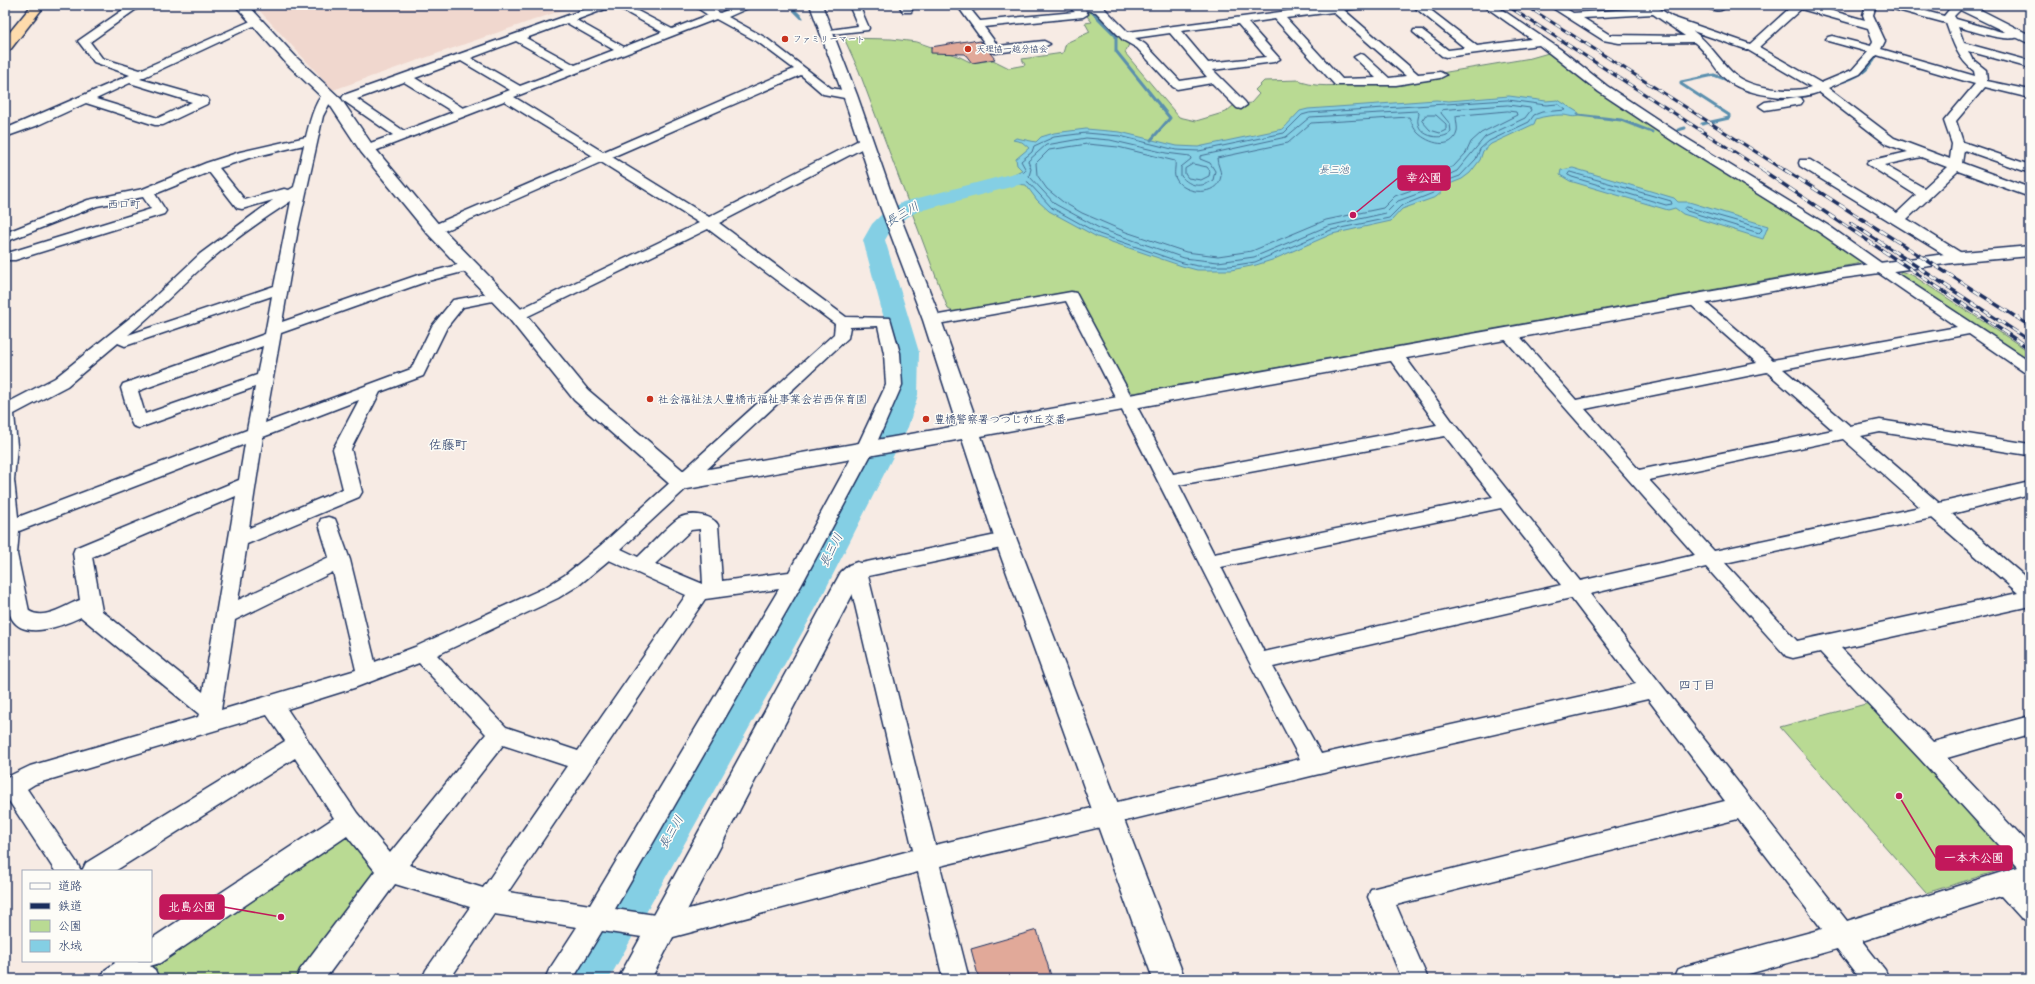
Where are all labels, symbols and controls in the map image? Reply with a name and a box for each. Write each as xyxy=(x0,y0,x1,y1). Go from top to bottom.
place label: ファミリーマート xyxy=(793,33,865,44)
marker: ファミリーマート xyxy=(780,34,790,44)
place label: 天理協一越分協会 xyxy=(976,43,1048,54)
marker: 天理協一越分協会 xyxy=(963,44,973,54)
water label: 長三池 xyxy=(1319,162,1350,176)
callout: 幸公園 xyxy=(1398,166,1450,190)
text: 幸公園 xyxy=(1406,169,1442,185)
district label: 西口町 xyxy=(108,196,141,211)
water label: 長三川 xyxy=(882,197,921,229)
place label: 社会福祉法人豊橋市福祉事業会岩西保育園 xyxy=(658,391,867,406)
marker: 社会福祉法人豊橋市福祉事業会岩西保育園 xyxy=(645,394,655,404)
place label: 豊橋警察署つつじが丘交番 xyxy=(934,411,1066,426)
marker: 豊橋警察署つつじが丘交番 xyxy=(921,414,931,424)
district label: 佐藤町 xyxy=(428,435,468,452)
water label: 長三川 xyxy=(815,530,845,569)
district label: 四丁目 xyxy=(1679,676,1715,692)
water label: 長三川 xyxy=(654,812,686,851)
callout: 一本木公園 xyxy=(1936,846,2012,870)
text: 一本木公園 xyxy=(1944,849,2004,865)
legend xyxy=(22,870,152,962)
text: 道路 xyxy=(58,877,82,893)
callout: 北島公園 xyxy=(160,895,224,919)
text: 鉄道 xyxy=(58,897,82,913)
text: 北島公園 xyxy=(168,898,216,914)
text: 公園 xyxy=(58,917,82,933)
text: 水域 xyxy=(58,937,82,953)

